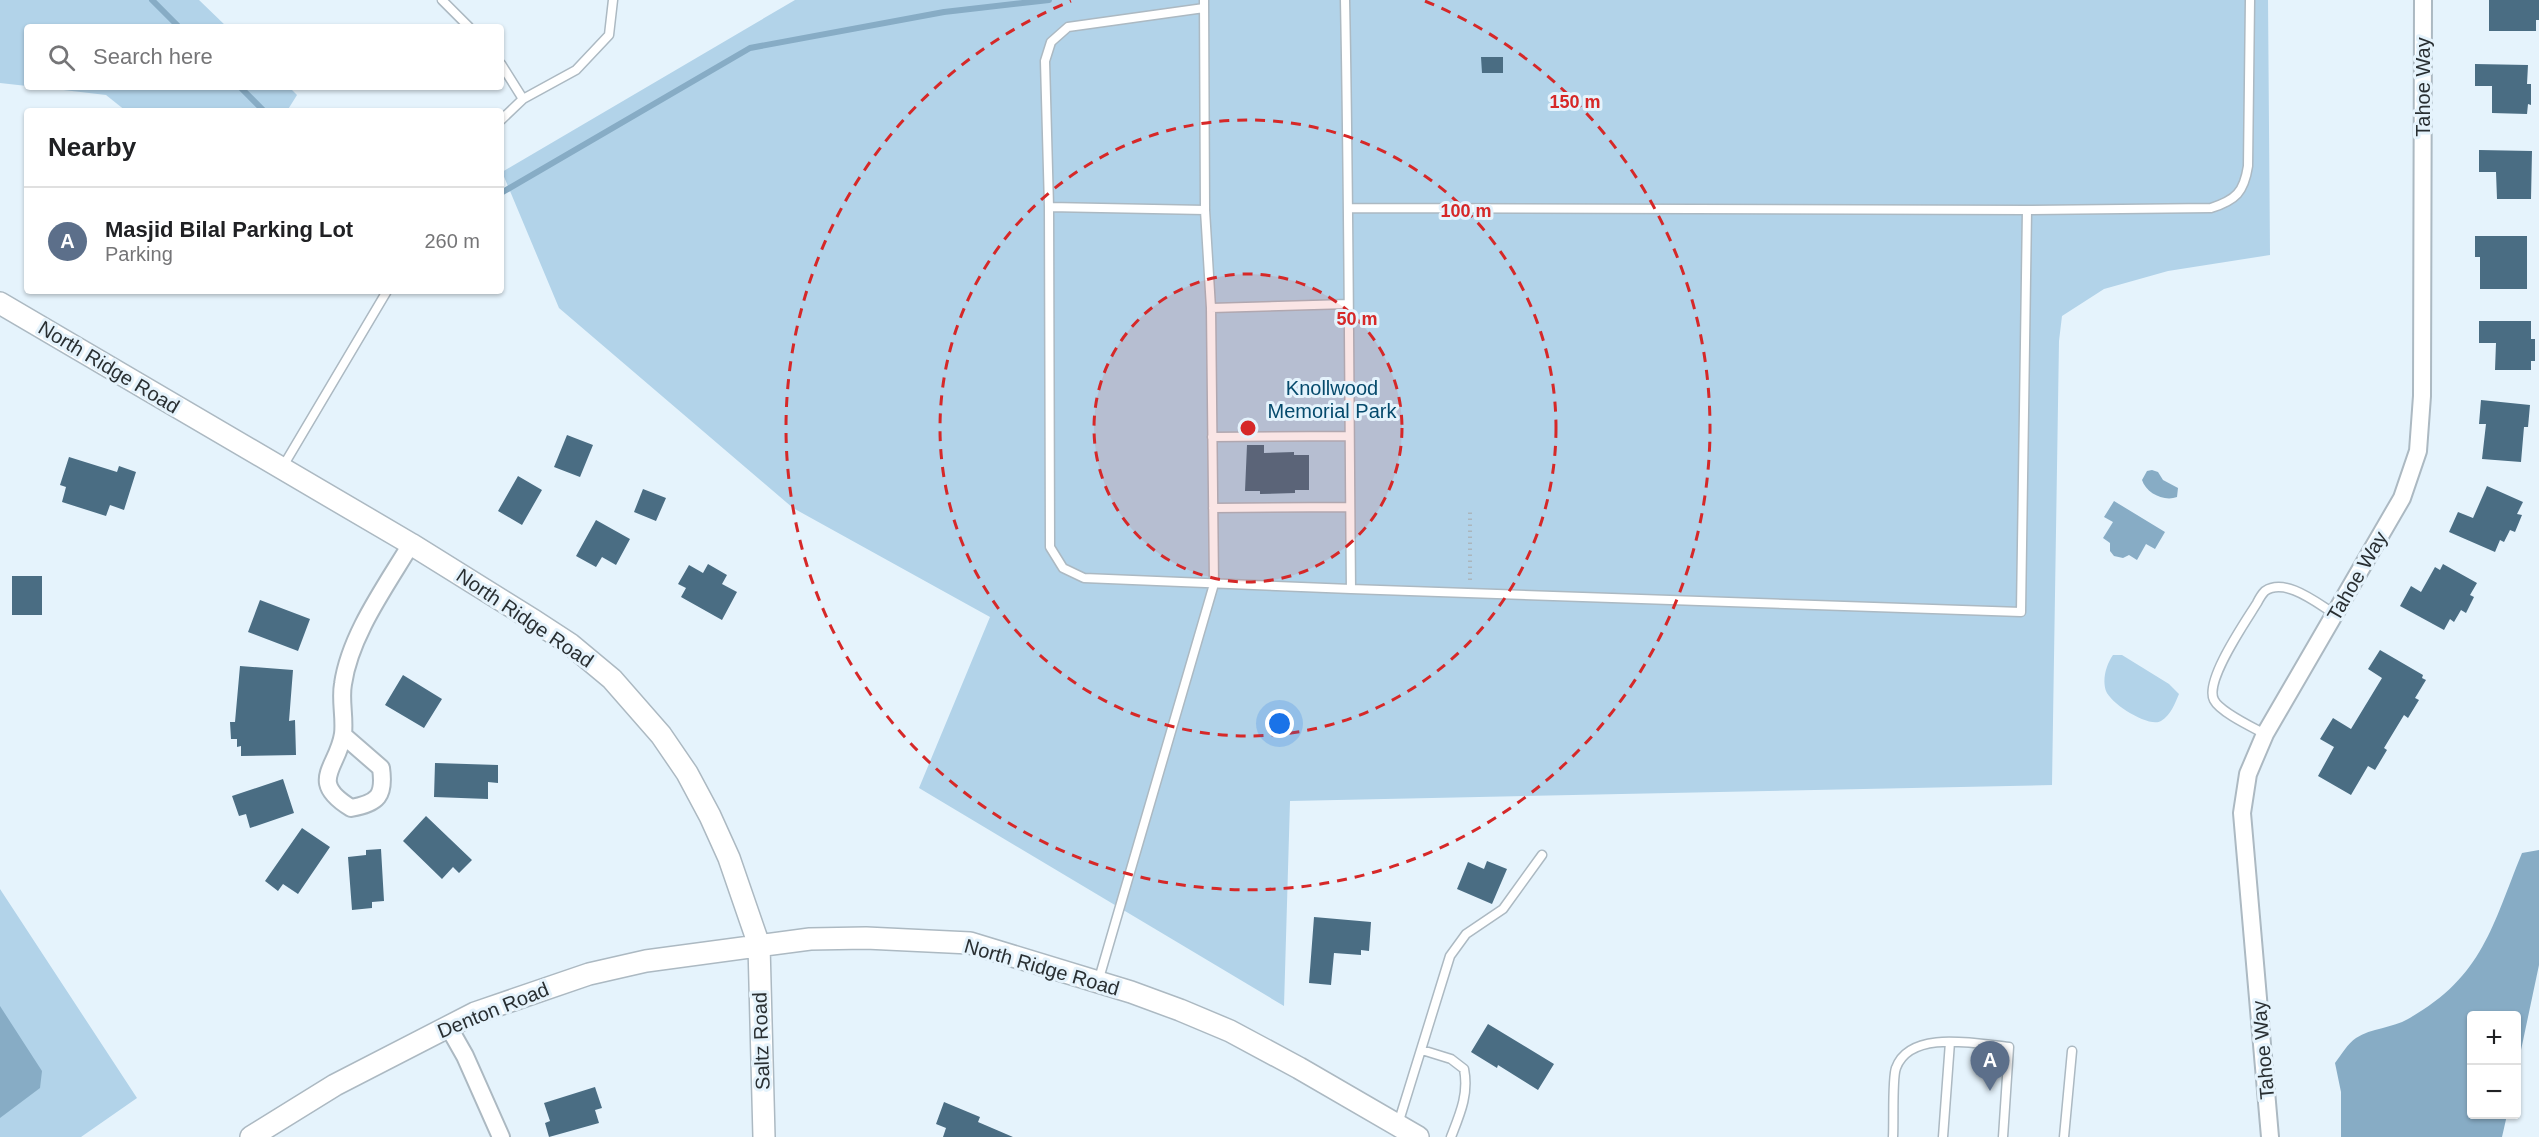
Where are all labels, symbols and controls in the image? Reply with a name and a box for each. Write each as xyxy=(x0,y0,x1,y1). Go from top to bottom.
search box xyxy=(24,24,504,90)
street label: Tahoe Way xyxy=(2412,37,2434,137)
icon: search xyxy=(45,41,78,74)
text: Search here xyxy=(93,44,213,69)
text: 150 m xyxy=(1549,92,1601,112)
text: Nearby xyxy=(48,132,136,162)
text: 100 m xyxy=(1440,201,1492,221)
text: Masjid Bilal Parking Lot xyxy=(105,217,353,242)
text: A xyxy=(60,230,75,252)
text: 260 m xyxy=(424,230,480,252)
text: Parking xyxy=(105,243,173,265)
text: 50 m xyxy=(1336,309,1378,329)
street label: North Ridge Road xyxy=(35,316,183,418)
park label: Knollwood Memorial Park xyxy=(1268,377,1397,422)
centre of rings xyxy=(1238,418,1258,438)
street label: Tahoe Way xyxy=(2323,527,2391,625)
street label: North Ridge Road xyxy=(452,564,598,672)
your location xyxy=(1265,709,1294,738)
street label: North Ridge Road xyxy=(962,934,1122,1000)
street label: Denton Road xyxy=(434,978,552,1042)
street label: Saltz Road xyxy=(748,992,774,1090)
street label: Tahoe Way xyxy=(2248,1000,2278,1100)
map controls xyxy=(2467,1011,2521,1119)
button: + xyxy=(2467,1011,2521,1065)
pin: A xyxy=(1970,1042,2010,1091)
button: − xyxy=(2467,1065,2521,1119)

